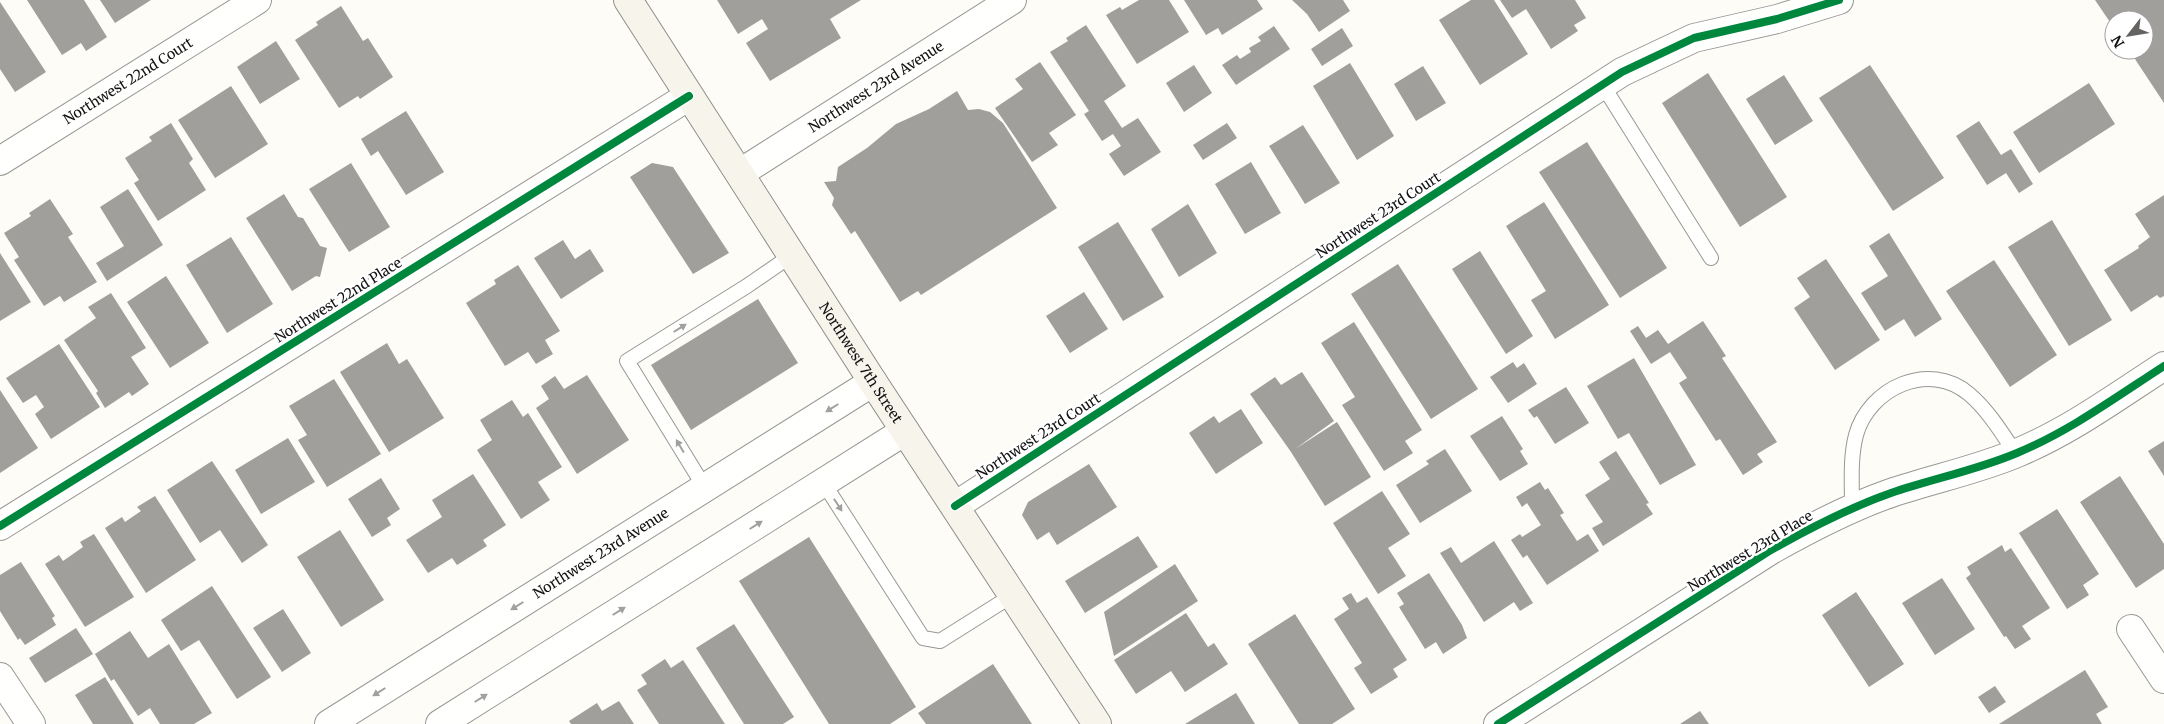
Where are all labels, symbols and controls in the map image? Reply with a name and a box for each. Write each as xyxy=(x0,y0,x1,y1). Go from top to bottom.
north arrow xyxy=(2104,10,2154,60)
text: N xyxy=(2107,32,2128,51)
street label: Northwest 22nd Court xyxy=(60,33,197,128)
street label: Northwest 23rd Avenue xyxy=(805,37,947,136)
street label: Northwest 23rd Court xyxy=(1312,168,1444,262)
street label: Northwest 22nd Place xyxy=(271,253,405,347)
street label: Northwest 7th Street xyxy=(815,299,907,427)
one-way arrow xyxy=(674,323,687,332)
street label: Northwest 23rd Court xyxy=(972,389,1104,483)
one-way arrow xyxy=(826,403,839,412)
one-way arrow xyxy=(676,439,685,452)
one-way arrow xyxy=(833,499,843,512)
street label: Northwest 23rd Avenue xyxy=(530,504,672,602)
street label: Northwest 23rd Place xyxy=(1684,507,1816,595)
one-way arrow xyxy=(749,520,763,529)
one-way arrow xyxy=(510,601,523,611)
one-way arrow xyxy=(612,607,625,616)
one-way arrow xyxy=(373,688,386,697)
one-way arrow xyxy=(474,693,488,703)

